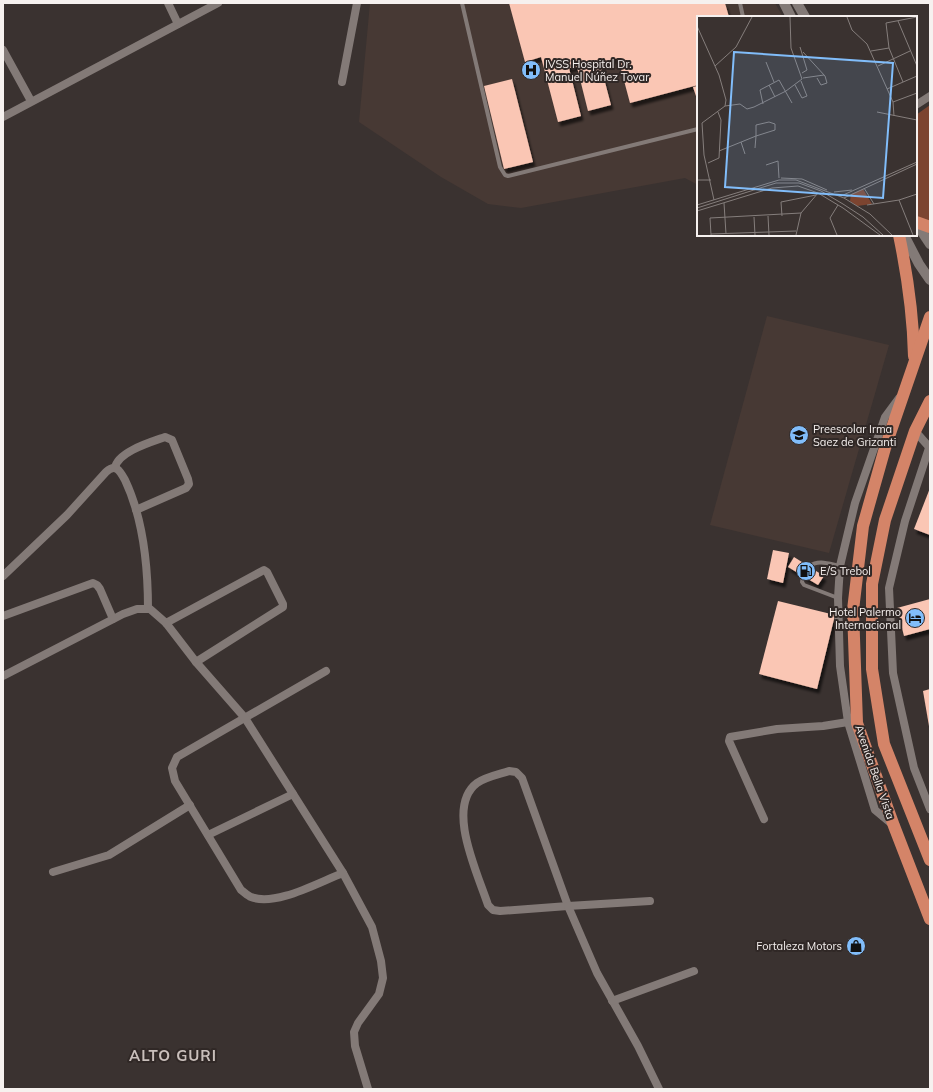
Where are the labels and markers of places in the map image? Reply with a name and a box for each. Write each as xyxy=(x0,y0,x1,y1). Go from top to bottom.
place label: IVSS Hospital Dr. Manuel Núñez Tovar xyxy=(545,57,649,84)
hospital icon: IVSS Hospital Dr. Manuel Núñez Tovar xyxy=(520,59,542,81)
place label: Preescolar Irma Saez de Grizanti xyxy=(813,422,896,449)
school or university icon: Preescolar Irma Saez de Grizanti xyxy=(788,424,810,446)
fuel station icon: E/S Trebol xyxy=(795,560,817,582)
place label: E/S Trebol xyxy=(820,564,871,578)
place label: Hotel Palermo Internacional xyxy=(829,605,901,632)
hotel icon: Hotel Palermo Internacional xyxy=(904,607,926,629)
shop icon: Fortaleza Motors xyxy=(845,935,867,957)
place label: Fortaleza Motors xyxy=(756,939,842,953)

